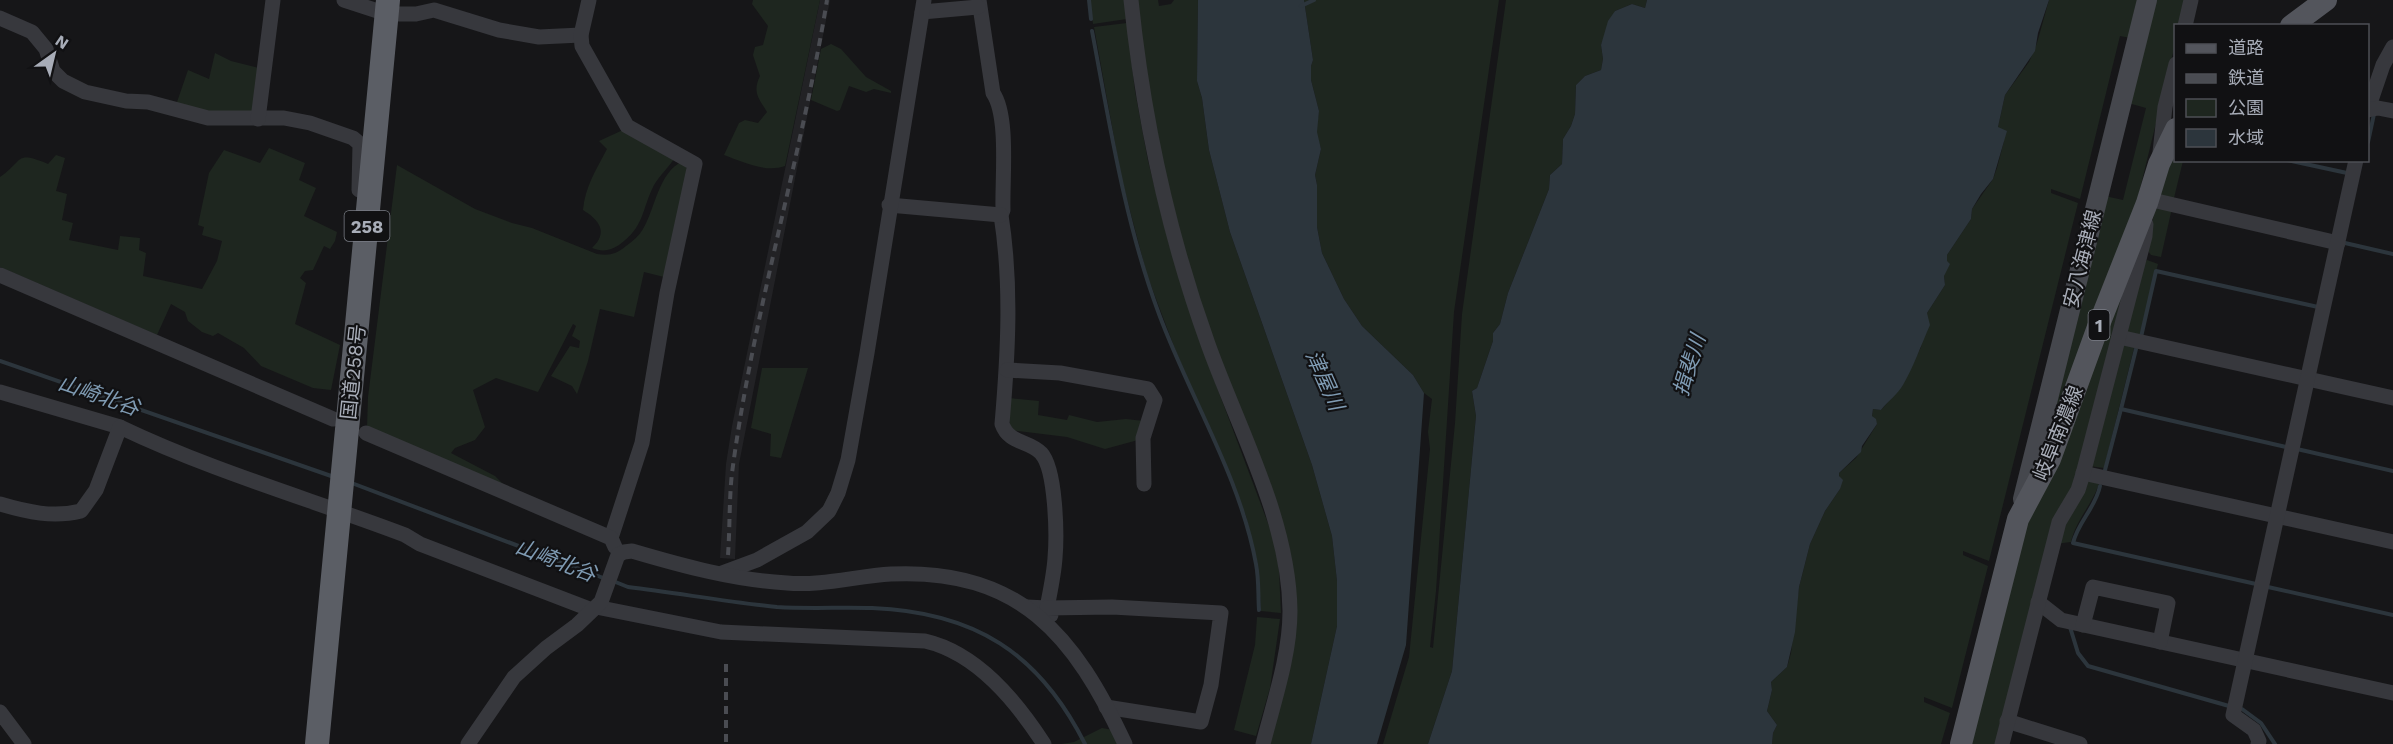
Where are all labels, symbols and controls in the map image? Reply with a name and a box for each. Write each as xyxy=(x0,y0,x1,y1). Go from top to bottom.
north arrow xyxy=(24,24,84,84)
legend xyxy=(2174,24,2369,162)
text: N xyxy=(52,31,72,53)
text: 道路 xyxy=(2228,37,2264,58)
text: 鉄道 xyxy=(2228,67,2264,88)
text: 公園 xyxy=(2228,97,2264,118)
text: 水域 xyxy=(2228,127,2264,148)
street label: 安八海津線 xyxy=(2058,208,2106,310)
road number: 258 xyxy=(344,211,389,241)
road number: 1 xyxy=(2088,310,2110,340)
street label: 国道258号 xyxy=(336,323,370,421)
water label: 揖斐川 xyxy=(1668,329,1711,399)
water label: 津屋川 xyxy=(1301,346,1350,416)
water label: 山崎北谷 xyxy=(55,370,145,421)
street label: 岐阜南濃線 xyxy=(2028,382,2088,484)
water label: 山崎北谷 xyxy=(512,533,602,587)

